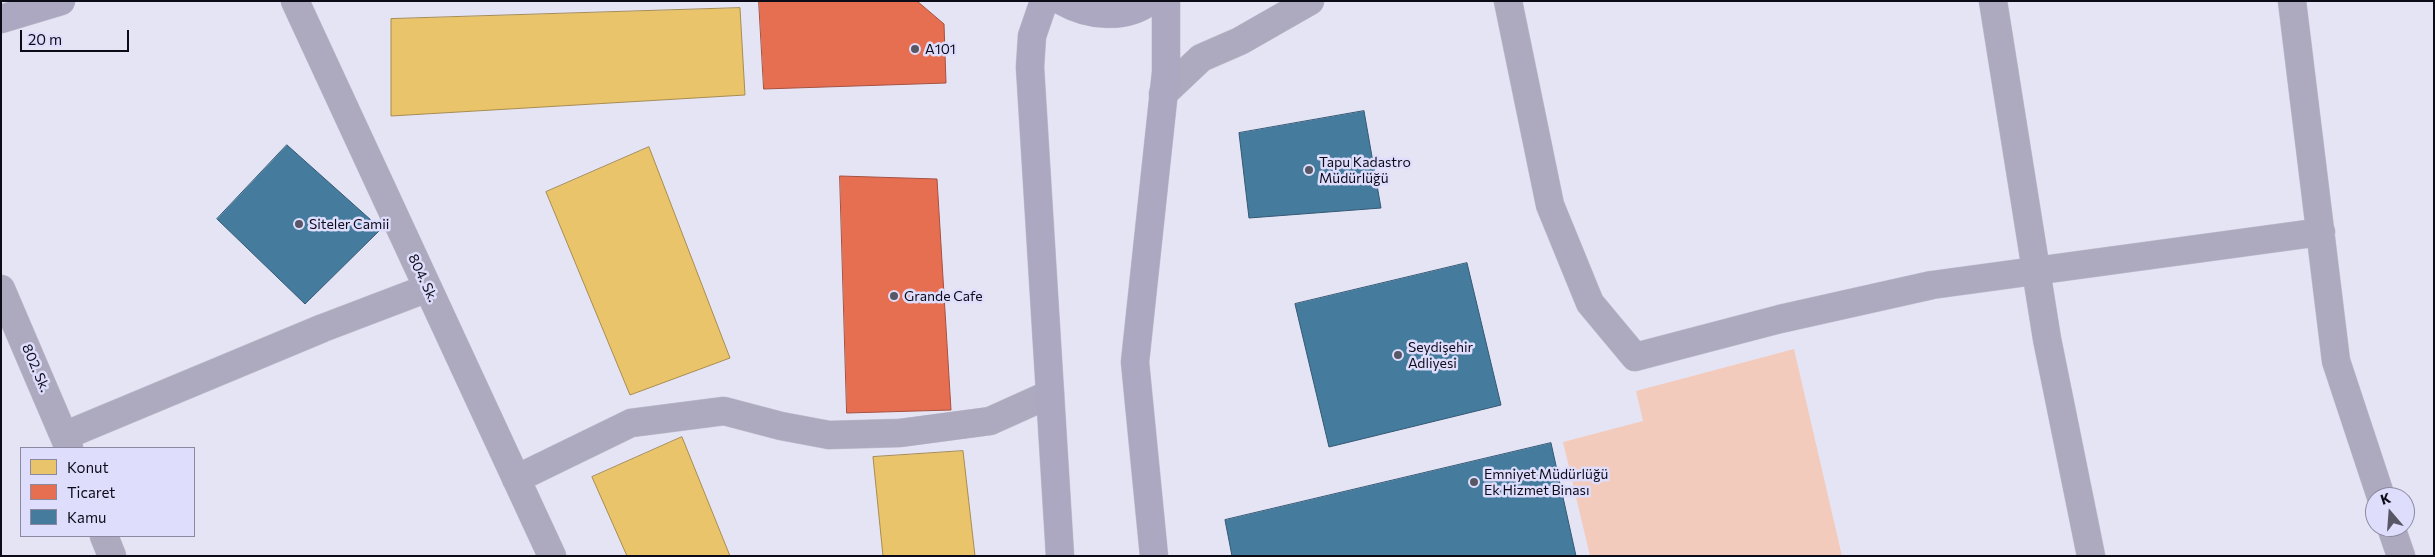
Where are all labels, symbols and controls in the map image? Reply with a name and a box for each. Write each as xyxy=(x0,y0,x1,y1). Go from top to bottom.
scale bar xyxy=(22,20,131,52)
text: 20 m xyxy=(28,30,62,48)
place label: A101 xyxy=(925,41,956,57)
marker: A101 xyxy=(909,43,921,55)
place label: Tapu Kadastro Müdürlüğü xyxy=(1319,154,1411,186)
marker: Tapu Kadastro Müdürlüğü xyxy=(1303,164,1315,176)
place label: Siteler Camii xyxy=(309,216,389,232)
marker: Siteler Camii xyxy=(293,218,305,230)
street label: 804. Sk. xyxy=(405,251,441,305)
place label: Grande Cafe xyxy=(904,288,983,304)
marker: Grande Cafe xyxy=(888,290,900,302)
place label: Seydişehir Adliyesi xyxy=(1408,339,1473,372)
street label: 802. Sk. xyxy=(18,342,54,394)
marker: Seydişehir Adliyesi xyxy=(1392,349,1404,361)
legend xyxy=(20,447,195,537)
text: Konut xyxy=(67,458,109,476)
place label: Emniyet Müdürlüğü Ek Hizmet Binası xyxy=(1484,466,1608,498)
marker: Emniyet Müdürlüğü Ek Hizmet Binası xyxy=(1468,476,1480,488)
text: Ticaret xyxy=(67,483,115,501)
north arrow xyxy=(2365,487,2415,537)
text: K xyxy=(2378,489,2393,508)
text: Kamu xyxy=(67,508,106,526)

